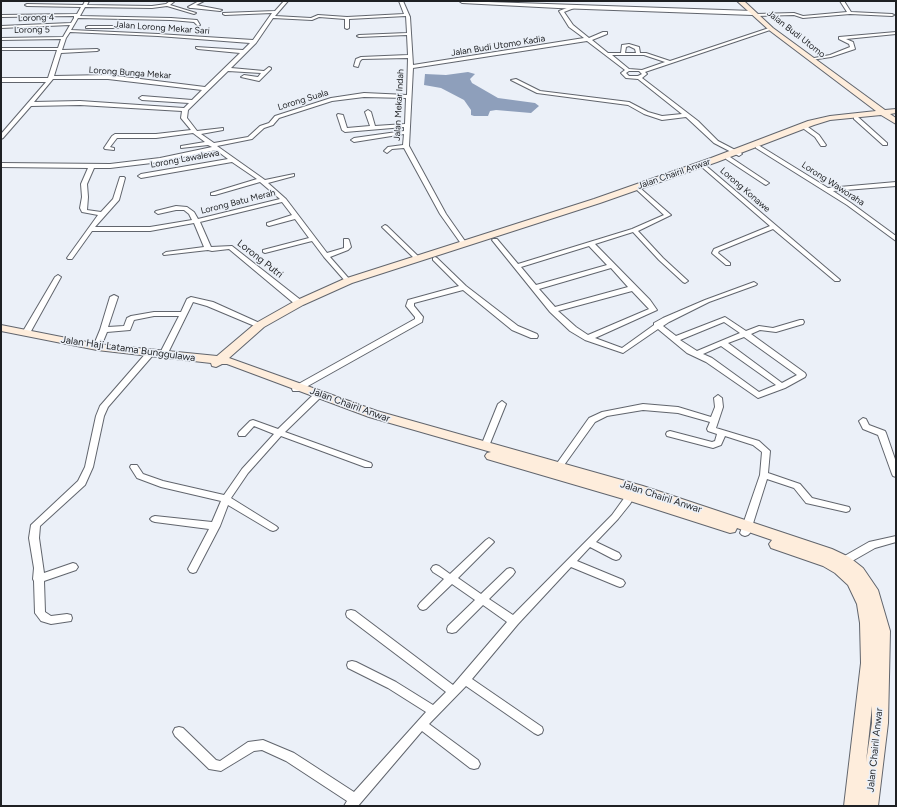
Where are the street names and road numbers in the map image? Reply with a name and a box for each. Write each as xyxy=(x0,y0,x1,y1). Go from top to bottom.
street label: Jalan Budi Utomo xyxy=(765,8,827,60)
street label: Lorong 4 xyxy=(18,12,54,24)
street label: Jalan Lorong Mekar Sari xyxy=(114,19,210,37)
street label: Lorong 5 xyxy=(14,24,50,36)
street label: Jalan Budi Utomo Kadia xyxy=(450,33,546,59)
street label: Lorong Bunga Mekar xyxy=(88,65,172,81)
street label: Jalan Mekar Indah xyxy=(392,69,406,141)
street label: Lorong Suala xyxy=(276,87,330,113)
street label: Lorong Lawalewa xyxy=(150,148,220,170)
street label: Jalan Chairil Anwar xyxy=(636,156,712,192)
street label: Lorong Waworaha xyxy=(799,160,867,208)
street label: Lorong Konawe xyxy=(718,165,772,215)
street label: Lorong Batu Merah xyxy=(200,187,276,217)
street label: Lorong Putri xyxy=(235,237,285,281)
street label: Jalan Haji Latama Bunggulawa xyxy=(60,334,196,364)
street label: Jalan Chairil Anwar xyxy=(308,385,392,425)
street label: Jalan Chairil Anwar xyxy=(619,478,703,516)
street label: Jalan Chairil Anwar xyxy=(865,707,885,793)

